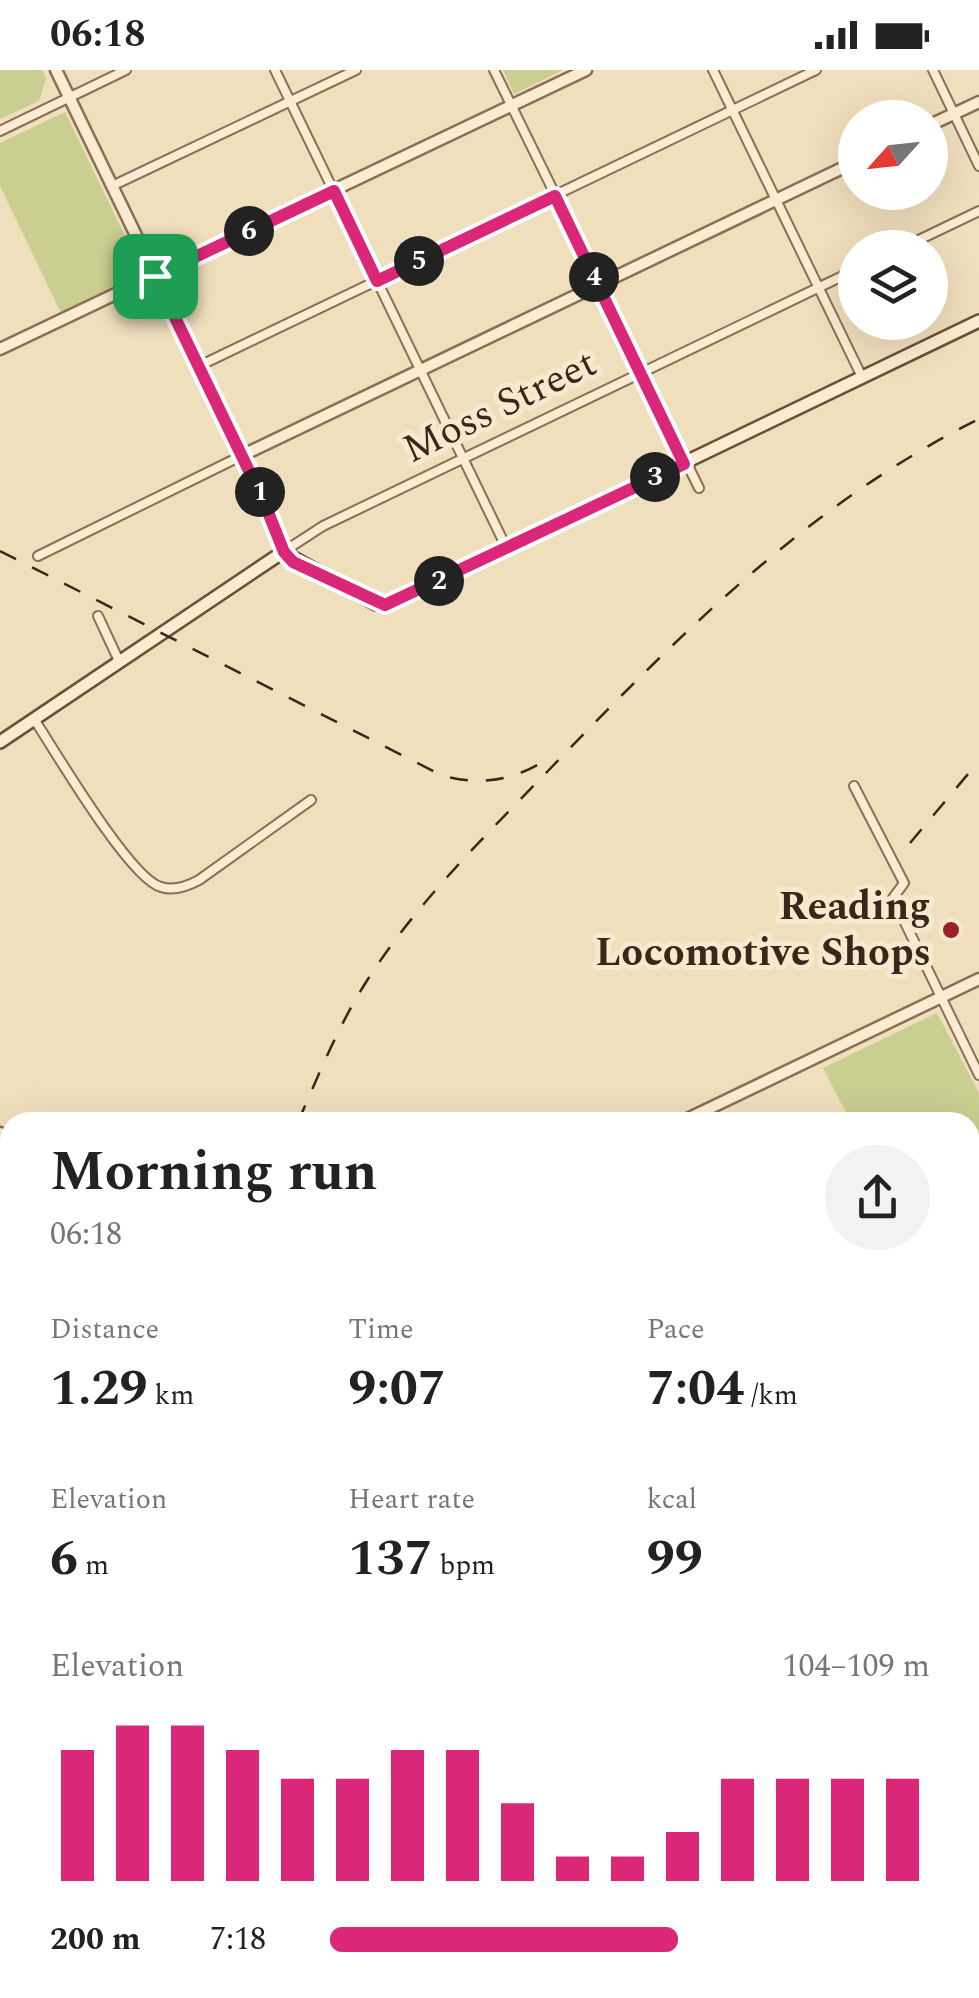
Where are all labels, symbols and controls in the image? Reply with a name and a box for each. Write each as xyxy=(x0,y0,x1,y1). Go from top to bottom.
text: 06:18 xyxy=(50,6,145,64)
north arrow xyxy=(838,100,948,210)
map controls xyxy=(838,100,948,340)
pin: 6 xyxy=(224,206,274,256)
text: 6 xyxy=(241,209,257,252)
button: layers xyxy=(838,230,948,340)
pin xyxy=(113,234,198,319)
pin: 5 xyxy=(394,236,444,286)
text: 5 xyxy=(411,239,427,282)
icon: arrive xyxy=(128,249,183,304)
pin: 4 xyxy=(569,252,619,302)
text: 4 xyxy=(586,255,602,298)
street label: Moss Street xyxy=(393,334,607,480)
pin: 3 xyxy=(630,452,680,502)
text: 3 xyxy=(647,455,663,498)
pin: 1 xyxy=(235,467,285,517)
text: 1 xyxy=(252,470,268,513)
pin: 2 xyxy=(414,556,464,606)
text: 2 xyxy=(431,559,447,602)
place label: Reading Locomotive Shops xyxy=(595,877,931,984)
marker: Reading Locomotive Shops xyxy=(940,919,962,941)
text: Morning run xyxy=(50,1131,378,1214)
button: share xyxy=(825,1145,930,1250)
text: 06:18 xyxy=(50,1210,122,1259)
text: Distance xyxy=(50,1308,159,1351)
text: Time xyxy=(348,1308,414,1351)
text: Pace xyxy=(647,1308,705,1351)
text: 1.29 xyxy=(50,1351,148,1427)
text: 9:07 xyxy=(348,1351,446,1427)
text: 7:04 xyxy=(647,1351,744,1427)
text: km xyxy=(148,1374,194,1417)
text: /km xyxy=(744,1374,798,1417)
text: Elevation xyxy=(50,1478,167,1521)
text: Heart rate xyxy=(348,1478,475,1521)
text: kcal xyxy=(647,1478,697,1521)
text: 6 xyxy=(50,1521,78,1597)
text: 137 xyxy=(348,1521,432,1597)
text: 99 xyxy=(647,1521,703,1597)
text: m xyxy=(78,1544,109,1587)
text: bpm xyxy=(432,1544,495,1587)
text: Elevation xyxy=(50,1642,184,1691)
text: 104–109 m xyxy=(782,1642,930,1691)
text: 200 m xyxy=(50,1915,141,1964)
text: 7:18 xyxy=(210,1915,266,1964)

